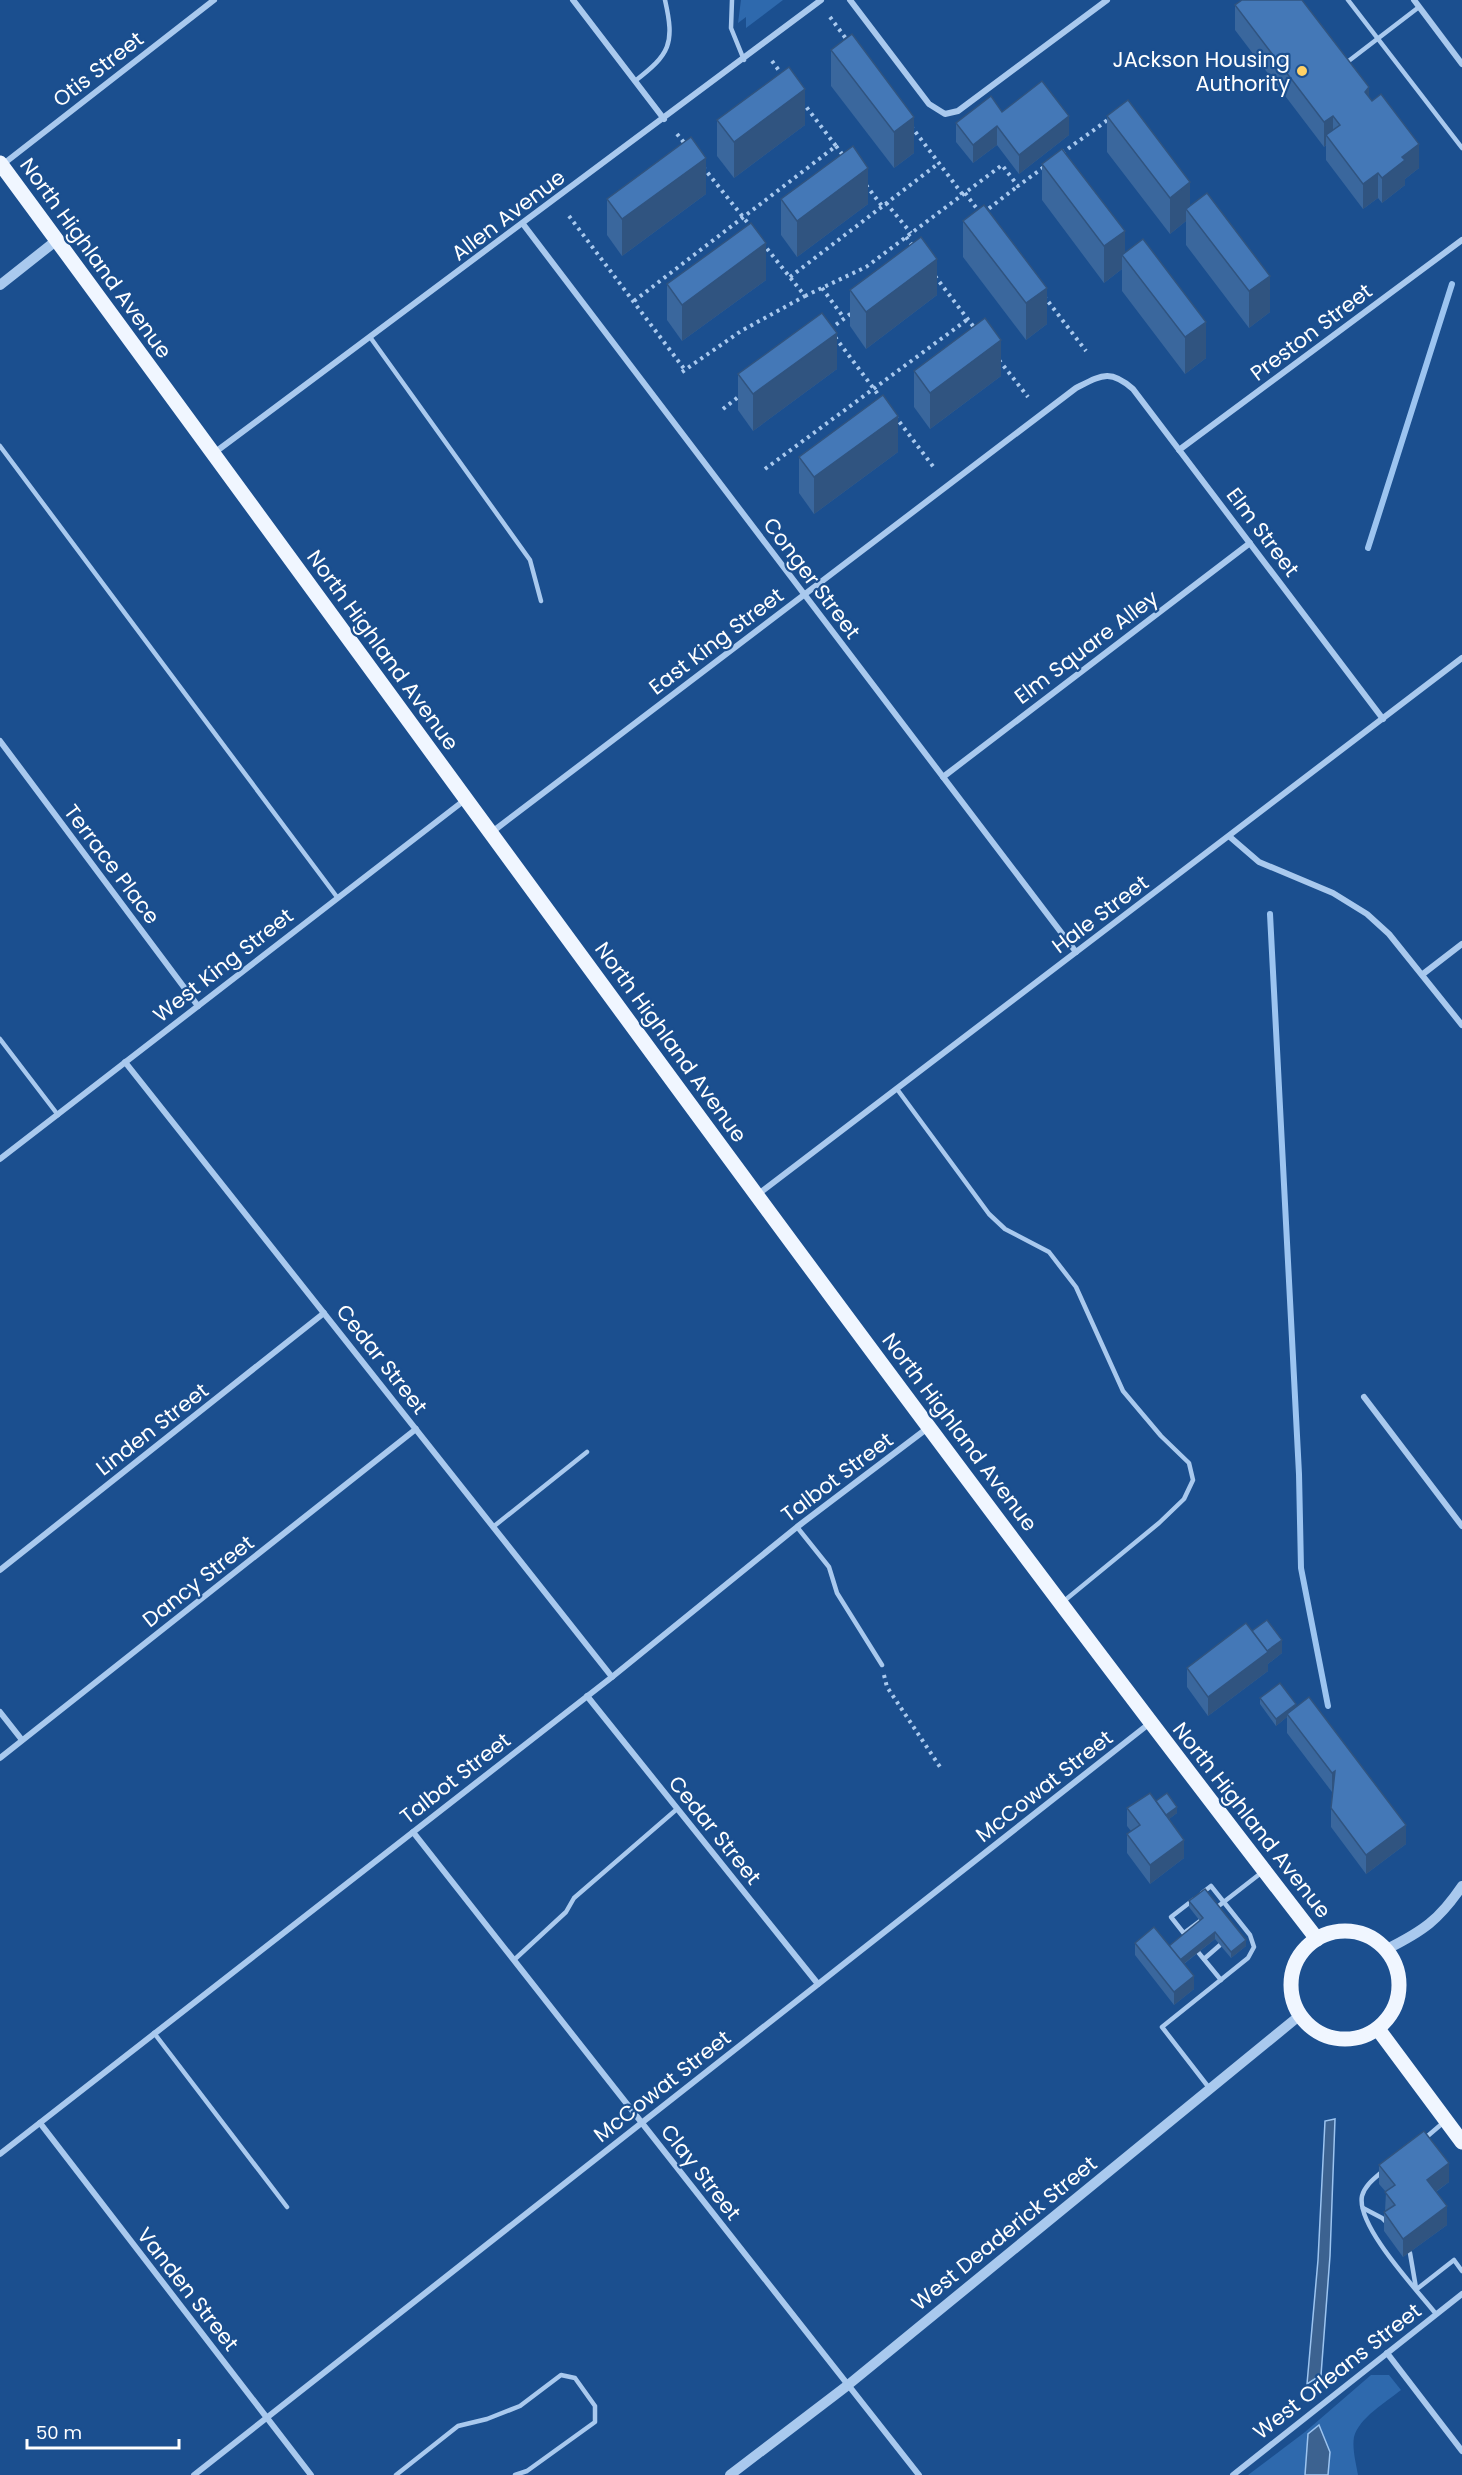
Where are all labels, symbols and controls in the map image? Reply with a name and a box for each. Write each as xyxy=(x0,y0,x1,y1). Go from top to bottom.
street label: Otis Street xyxy=(47,25,149,113)
place label: JAckson Housing Authority xyxy=(1113,45,1290,98)
marker: JAckson Housing Authority xyxy=(1295,64,1309,78)
street label: North Highland Avenue xyxy=(13,152,179,364)
street label: Allen Avenue xyxy=(445,163,571,267)
street label: Preston Street xyxy=(1244,277,1378,387)
street label: Elm Street xyxy=(1220,481,1306,583)
street label: Conger Street xyxy=(757,511,867,645)
street label: North Highland Avenue xyxy=(300,544,466,756)
street label: East King Street xyxy=(643,581,789,701)
street label: Elm Square Alley xyxy=(1008,583,1164,711)
street label: Terrace Place xyxy=(57,798,167,930)
street label: Hale Street xyxy=(1046,868,1154,960)
street label: West King Street xyxy=(147,901,299,1029)
street label: North Highland Avenue xyxy=(588,936,754,1148)
street label: Cedar Street xyxy=(330,1298,434,1420)
street label: North Highland Avenue xyxy=(876,1327,1044,1537)
street label: Linden Street xyxy=(90,1376,214,1482)
street label: Talbot Street xyxy=(775,1425,899,1529)
street label: Dancy Street xyxy=(136,1528,260,1634)
street label: North Highland Avenue xyxy=(1166,1716,1338,1924)
street label: McCowat Street xyxy=(969,1723,1119,1849)
street label: Talbot Street xyxy=(394,1726,516,1830)
street label: Cedar Street xyxy=(662,1769,768,1891)
street label: McCowat Street xyxy=(587,2023,737,2149)
street label: Clay Street xyxy=(654,2118,748,2226)
street label: West Deaderick Street xyxy=(905,2149,1103,2317)
street label: Vanden Street xyxy=(131,2221,245,2357)
street label: West Orleans Street xyxy=(1247,2296,1427,2446)
scale bar xyxy=(27,2412,178,2450)
text: 50 m xyxy=(36,2420,82,2445)

